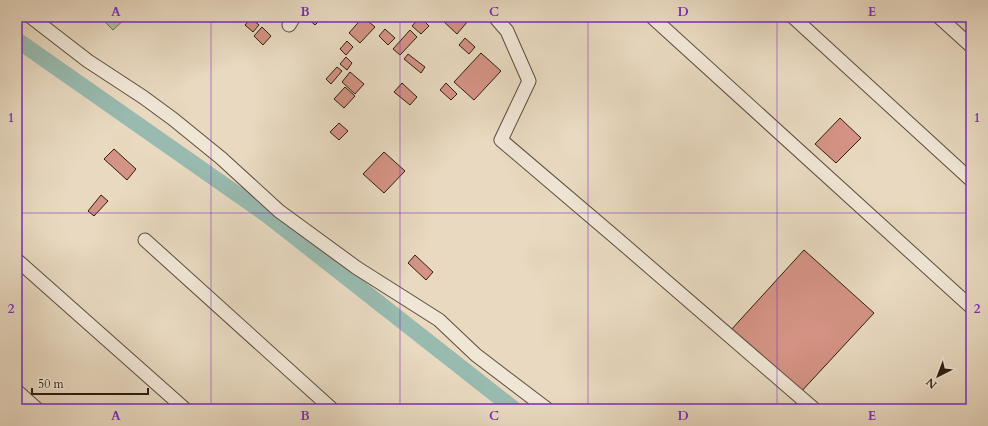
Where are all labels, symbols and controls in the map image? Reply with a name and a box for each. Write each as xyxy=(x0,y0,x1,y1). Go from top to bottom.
text: A xyxy=(111,3,121,21)
text: B xyxy=(300,3,310,21)
text: C xyxy=(489,3,499,21)
text: D xyxy=(677,3,689,21)
text: E xyxy=(868,3,876,21)
text: 1 xyxy=(8,109,14,127)
text: 1 xyxy=(974,109,980,127)
text: 2 xyxy=(8,300,15,318)
text: 2 xyxy=(974,300,981,318)
north arrow xyxy=(918,356,958,396)
scale bar xyxy=(32,370,148,396)
text: N xyxy=(923,374,940,392)
text: 50 m xyxy=(38,376,65,392)
text: A xyxy=(111,407,121,425)
text: B xyxy=(300,407,310,425)
text: C xyxy=(489,407,499,425)
text: D xyxy=(677,407,689,425)
text: E xyxy=(868,407,876,425)

